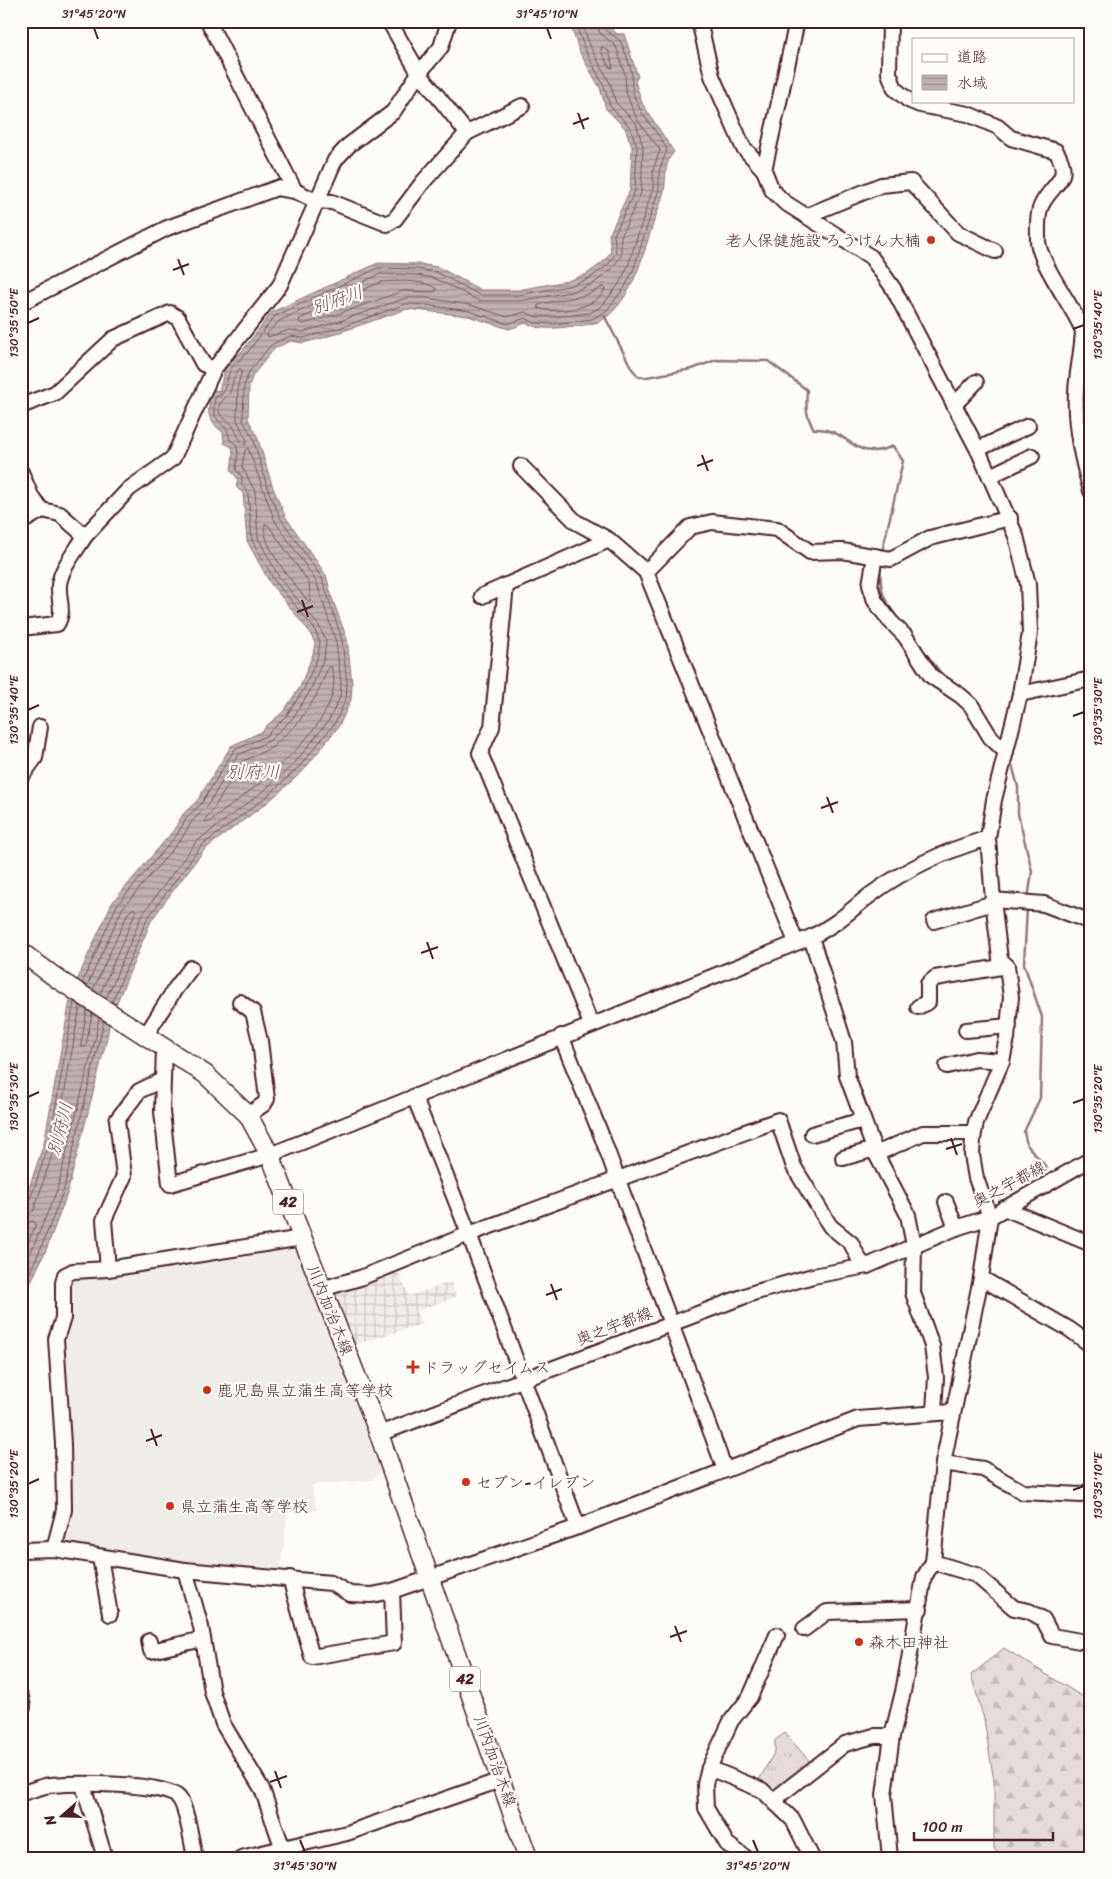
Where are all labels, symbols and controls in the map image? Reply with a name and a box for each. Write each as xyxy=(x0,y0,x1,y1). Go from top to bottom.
text: 31°45'20"N xyxy=(62,3,127,25)
text: 31°45'10"N xyxy=(516,3,579,25)
legend xyxy=(912,38,1074,102)
text: 道路 xyxy=(957,44,987,70)
text: 水域 xyxy=(957,70,987,96)
place label: 老人保健施設 ろうけん大楠 xyxy=(725,226,921,255)
marker: 老人保健施設 ろうけん大楠 xyxy=(925,234,937,246)
water label: 別府川 xyxy=(306,276,368,324)
text: 130°35'50"E xyxy=(3,287,25,358)
text: 130°35'40"E xyxy=(1087,289,1109,360)
text: 130°35'40"E xyxy=(3,674,25,745)
text: 130°35'30"E xyxy=(1087,676,1109,746)
water label: 別府川 xyxy=(226,756,280,788)
text: 130°35'30"E xyxy=(3,1061,25,1131)
text: 130°35'20"E xyxy=(1087,1063,1109,1134)
water label: 別府川 xyxy=(38,1099,82,1159)
street label: 奥之宇都線 xyxy=(967,1152,1051,1216)
road number: 42 xyxy=(273,1190,303,1214)
street label: 川内加治木線 xyxy=(299,1260,361,1360)
street label: 奥之宇都線 xyxy=(571,1298,657,1354)
place label: ドラッグセイムス xyxy=(423,1353,550,1382)
marker: ドラッグセイムス xyxy=(407,1361,419,1373)
place label: 鹿児島県立蒲生高等学校 xyxy=(217,1376,393,1405)
marker: 鹿児島県立蒲生高等学校 xyxy=(201,1384,213,1396)
text: 130°35'20"E xyxy=(3,1448,25,1519)
text: 130°35'10"E xyxy=(1087,1451,1109,1520)
place label: セブン-イレブン xyxy=(476,1468,595,1497)
marker: セブン-イレブン xyxy=(460,1476,472,1488)
place label: 県立蒲生高等学校 xyxy=(180,1492,308,1521)
marker: 県立蒲生高等学校 xyxy=(164,1500,176,1512)
place label: 森木田神社 xyxy=(869,1628,949,1657)
marker: 森木田神社 xyxy=(853,1636,865,1648)
road number: 42 xyxy=(450,1666,480,1692)
street label: 川内加治木線 xyxy=(465,1711,525,1811)
north arrow xyxy=(38,1792,88,1842)
scale bar xyxy=(914,1809,1053,1841)
text: N xyxy=(37,1811,64,1830)
text: 100 m xyxy=(922,1814,963,1840)
text: 31°45'30"N xyxy=(273,1855,338,1877)
text: 31°45'20"N xyxy=(726,1855,791,1877)

